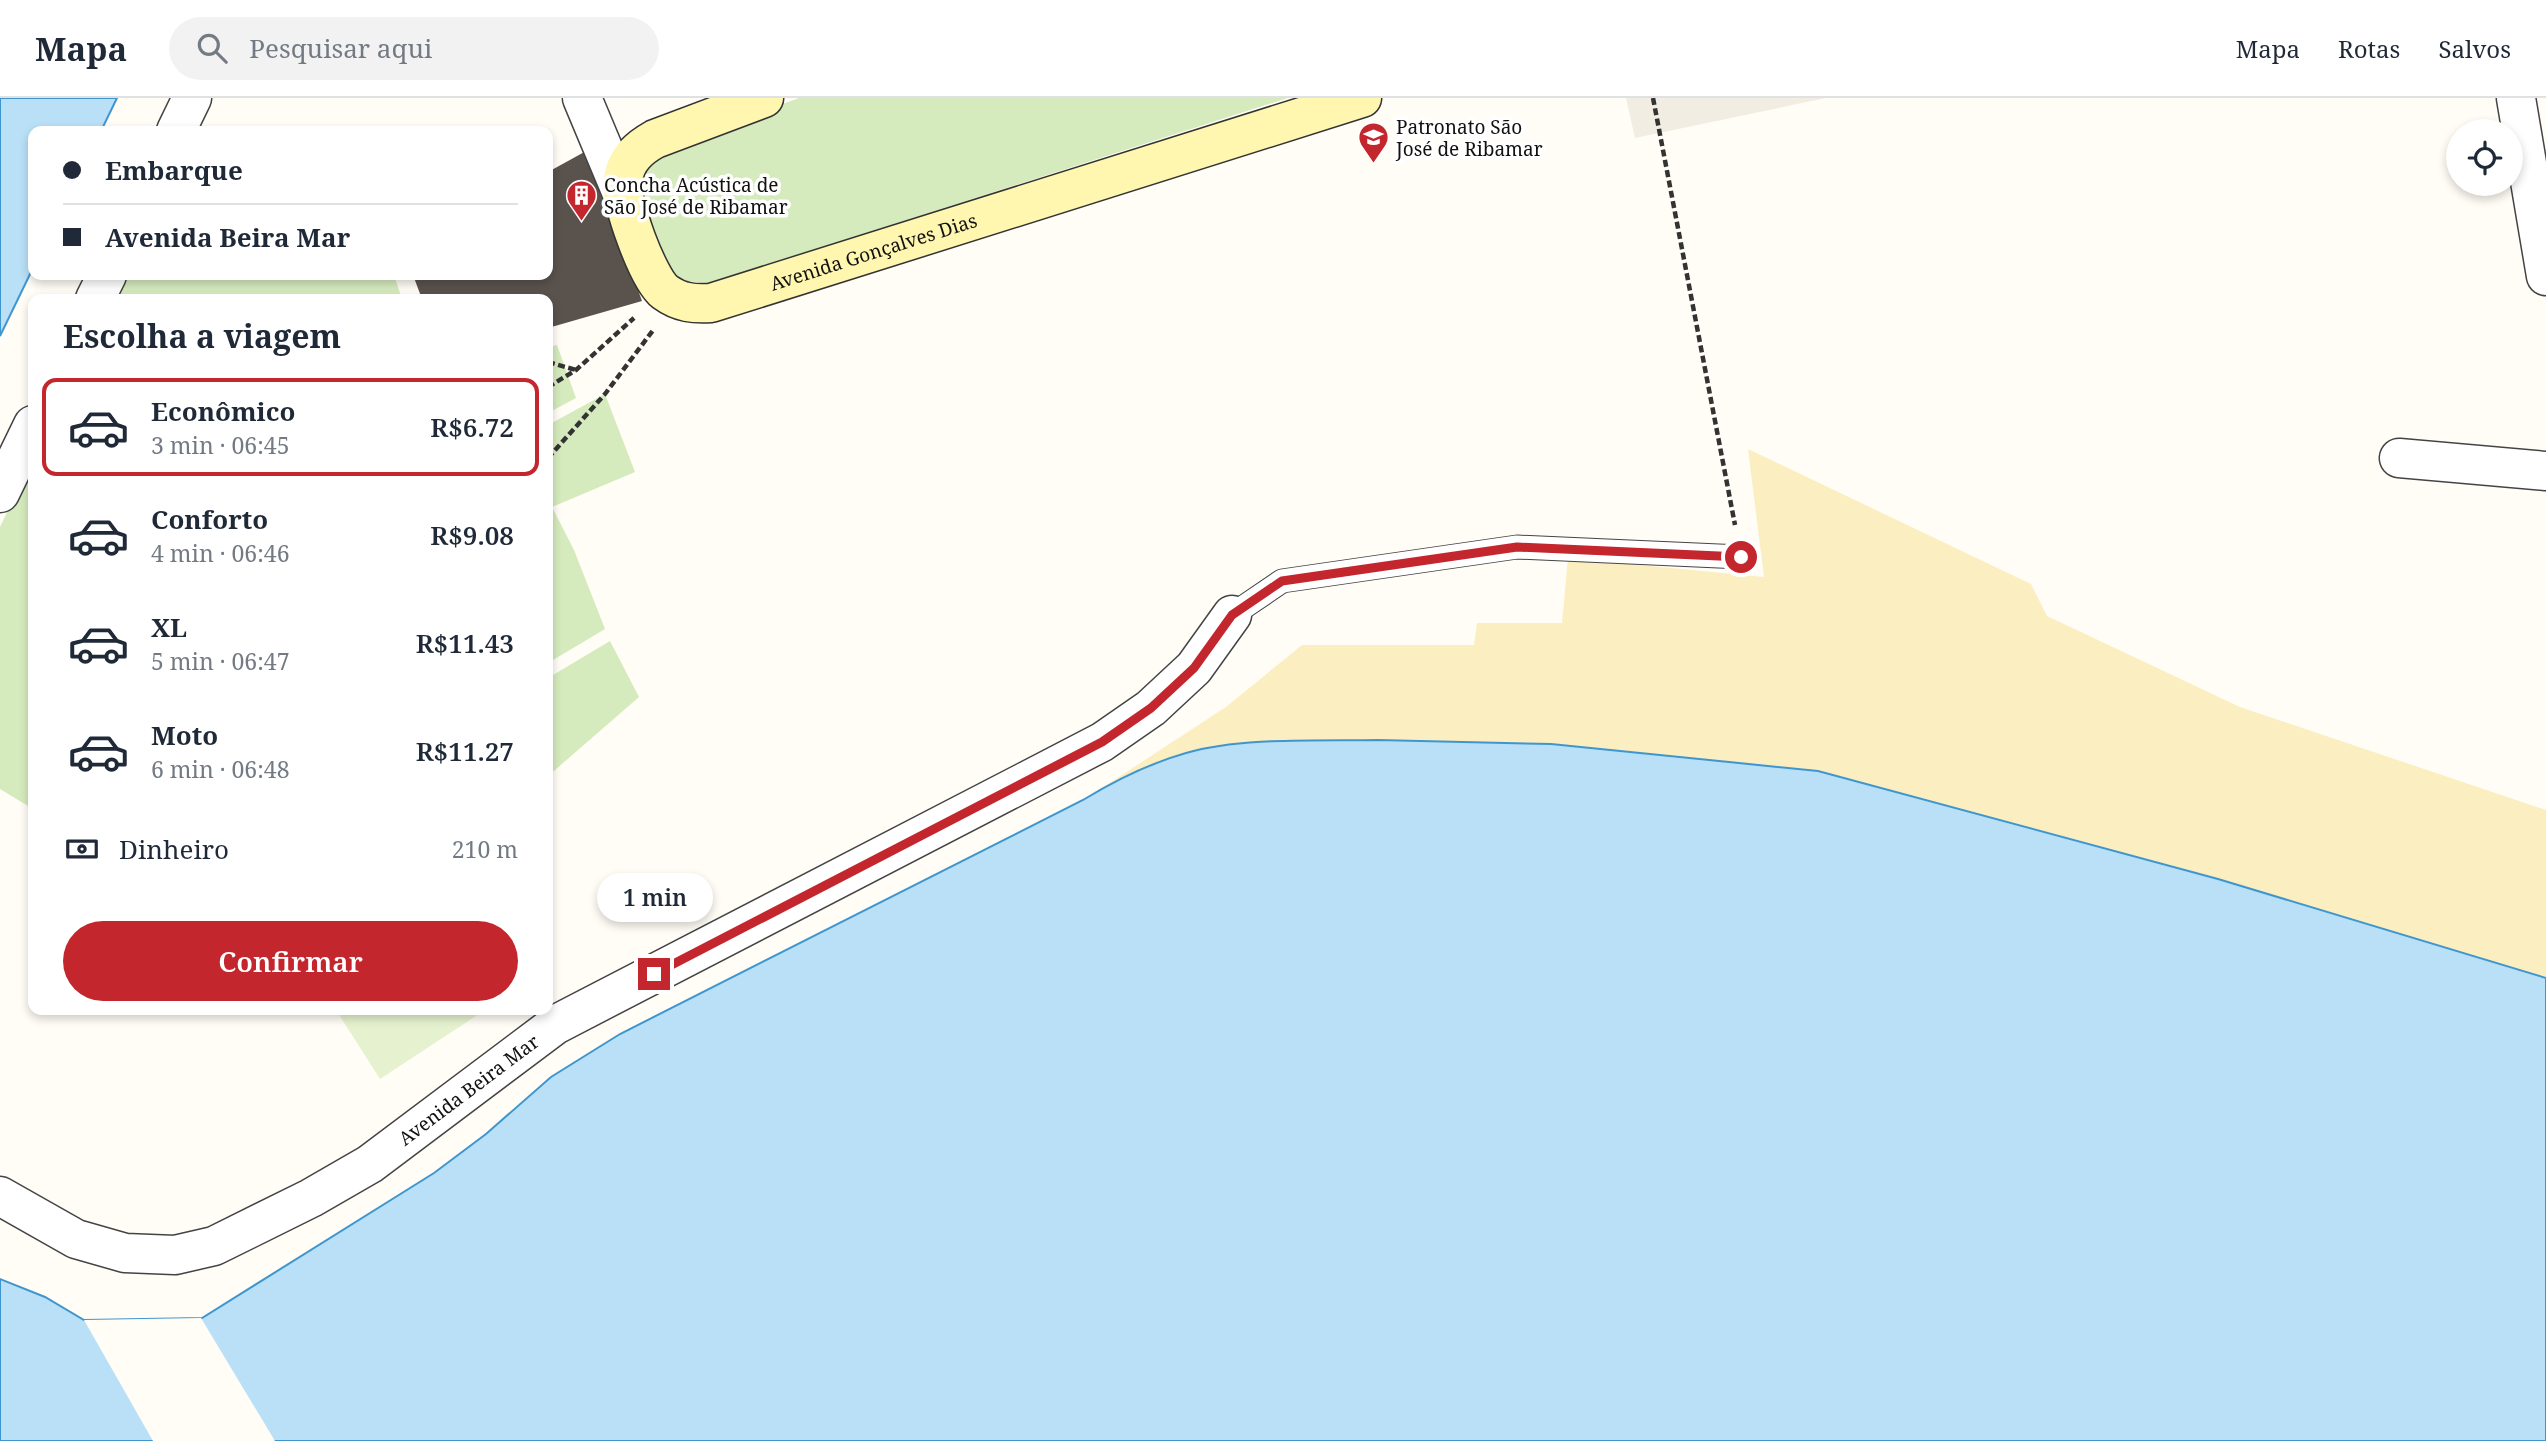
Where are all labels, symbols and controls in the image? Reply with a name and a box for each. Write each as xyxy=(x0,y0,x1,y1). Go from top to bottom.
search box xyxy=(169,17,659,80)
text: Mapa xyxy=(35,26,127,71)
icon: search xyxy=(193,29,231,67)
text: Pesquisar aqui xyxy=(249,30,432,66)
text: Mapa xyxy=(2236,32,2300,65)
text: Rotas xyxy=(2338,32,2400,65)
text: Salvos xyxy=(2438,32,2511,65)
place label: Patronato São José de Ribamar xyxy=(1395,114,1543,162)
map controls xyxy=(2446,119,2523,196)
button: locate xyxy=(2446,119,2523,196)
school or university icon: Patronato São José de Ribamar xyxy=(1356,121,1390,165)
text: Embarque xyxy=(105,152,243,188)
place label: Concha Acústica de São José de Ribamar xyxy=(604,172,788,220)
building icon: Concha Acústica de São José de Ribamar xyxy=(564,179,598,223)
street label: Avenida Gonçalves Dias xyxy=(767,207,980,297)
text: Avenida Beira Mar xyxy=(105,219,350,255)
text: Escolha a viagem xyxy=(63,314,341,357)
text: Econômico xyxy=(151,393,295,429)
icon: car xyxy=(67,396,130,459)
text: R$6.72 xyxy=(430,409,514,445)
text: 3 min · 06:45 xyxy=(151,429,289,461)
text: Conforto xyxy=(151,501,268,537)
icon: car xyxy=(67,504,130,567)
text: R$9.08 xyxy=(430,517,514,553)
text: 4 min · 06:46 xyxy=(151,537,289,569)
route start xyxy=(1725,541,1757,573)
text: XL xyxy=(151,609,187,645)
icon: car xyxy=(67,612,130,675)
text: R$11.43 xyxy=(416,625,514,661)
text: 5 min · 06:47 xyxy=(151,645,289,677)
text: Moto xyxy=(151,717,218,753)
icon: car xyxy=(67,720,130,783)
text: R$11.27 xyxy=(416,733,514,769)
text: 6 min · 06:48 xyxy=(151,753,289,785)
icon: cash xyxy=(63,830,101,868)
text: Dinheiro xyxy=(119,831,229,867)
text: 210 m xyxy=(452,833,518,865)
callout: 1 min xyxy=(596,872,712,922)
text: 1 min xyxy=(623,881,687,913)
button: Confirmar xyxy=(63,921,518,1001)
route end xyxy=(638,958,670,990)
street label: Avenida Beira Mar xyxy=(393,1029,544,1151)

